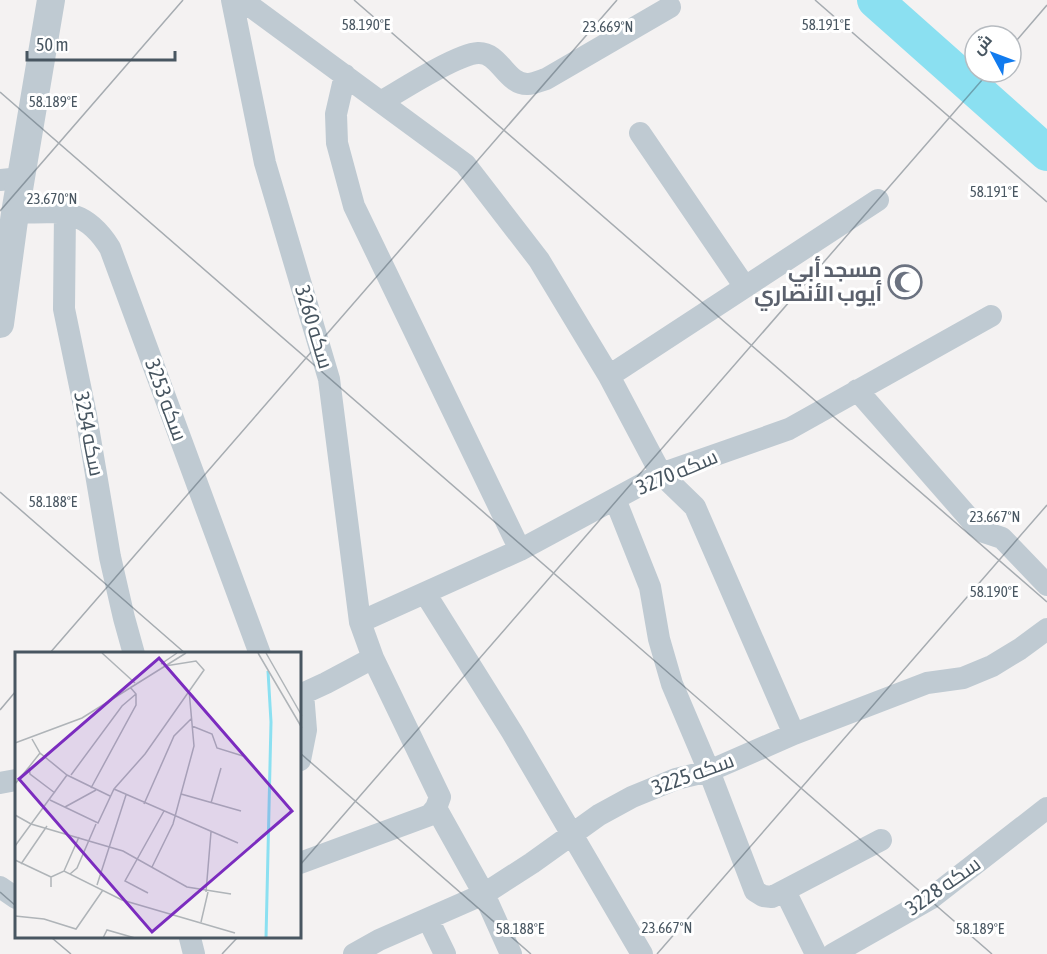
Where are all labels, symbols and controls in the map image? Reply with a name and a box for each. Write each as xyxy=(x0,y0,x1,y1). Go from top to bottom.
text: 58.190°E xyxy=(342,16,391,33)
text: 58.191°E xyxy=(802,16,851,33)
text: 23.669°N xyxy=(583,18,633,35)
scale bar xyxy=(27,24,176,62)
north arrow xyxy=(963,24,1023,84)
text: ش xyxy=(968,31,996,58)
text: 50 m xyxy=(36,34,68,55)
text: 58.189°E xyxy=(29,93,78,110)
text: 58.191°E xyxy=(970,183,1019,200)
text: 23.670°N xyxy=(27,190,77,207)
place label: مسجد أبي أيوب الأنصاري xyxy=(754,256,882,311)
mosque icon: مسجد أبي أيوب الأنصاري xyxy=(887,264,923,300)
street label: سكه 3260 xyxy=(291,282,339,371)
street label: سكه 3253 xyxy=(141,355,193,444)
street label: سكه 3254 xyxy=(70,389,110,478)
street label: سكه 3270 xyxy=(632,443,721,499)
text: 58.188°E xyxy=(29,493,78,510)
text: 23.667°N xyxy=(970,508,1020,525)
text: 58.190°E xyxy=(970,583,1019,600)
inset map xyxy=(15,652,302,939)
street label: سكه 3225 xyxy=(648,747,737,799)
street label: سكه 3228 xyxy=(900,851,984,920)
text: 23.667°N xyxy=(642,919,692,936)
text: 58.188°E xyxy=(496,920,545,937)
text: 58.189°E xyxy=(956,920,1005,937)

